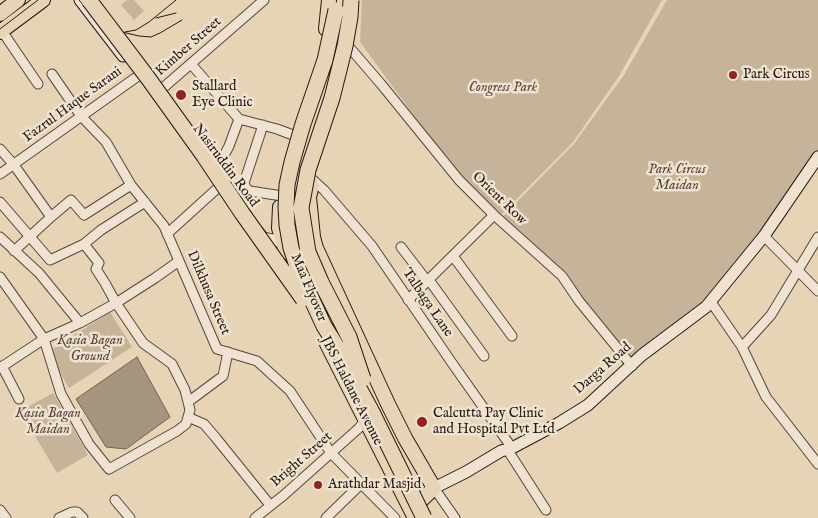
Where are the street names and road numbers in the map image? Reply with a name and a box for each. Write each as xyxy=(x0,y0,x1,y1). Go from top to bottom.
street label: Kimber Street xyxy=(153,14,225,80)
street label: Fazrul Haque Sarani xyxy=(20,64,126,146)
street label: Nasiruddin Road xyxy=(188,121,262,211)
street label: Orient Row xyxy=(468,169,530,229)
street label: Dilkhusa Street xyxy=(183,248,233,338)
street label: Maa Flyover xyxy=(286,251,330,325)
street label: Talbaga Lane xyxy=(398,265,456,341)
street label: JBS Haldane Avenue xyxy=(316,334,386,448)
street label: Darga Road xyxy=(571,339,635,399)
street label: Bright Street xyxy=(268,429,336,491)

